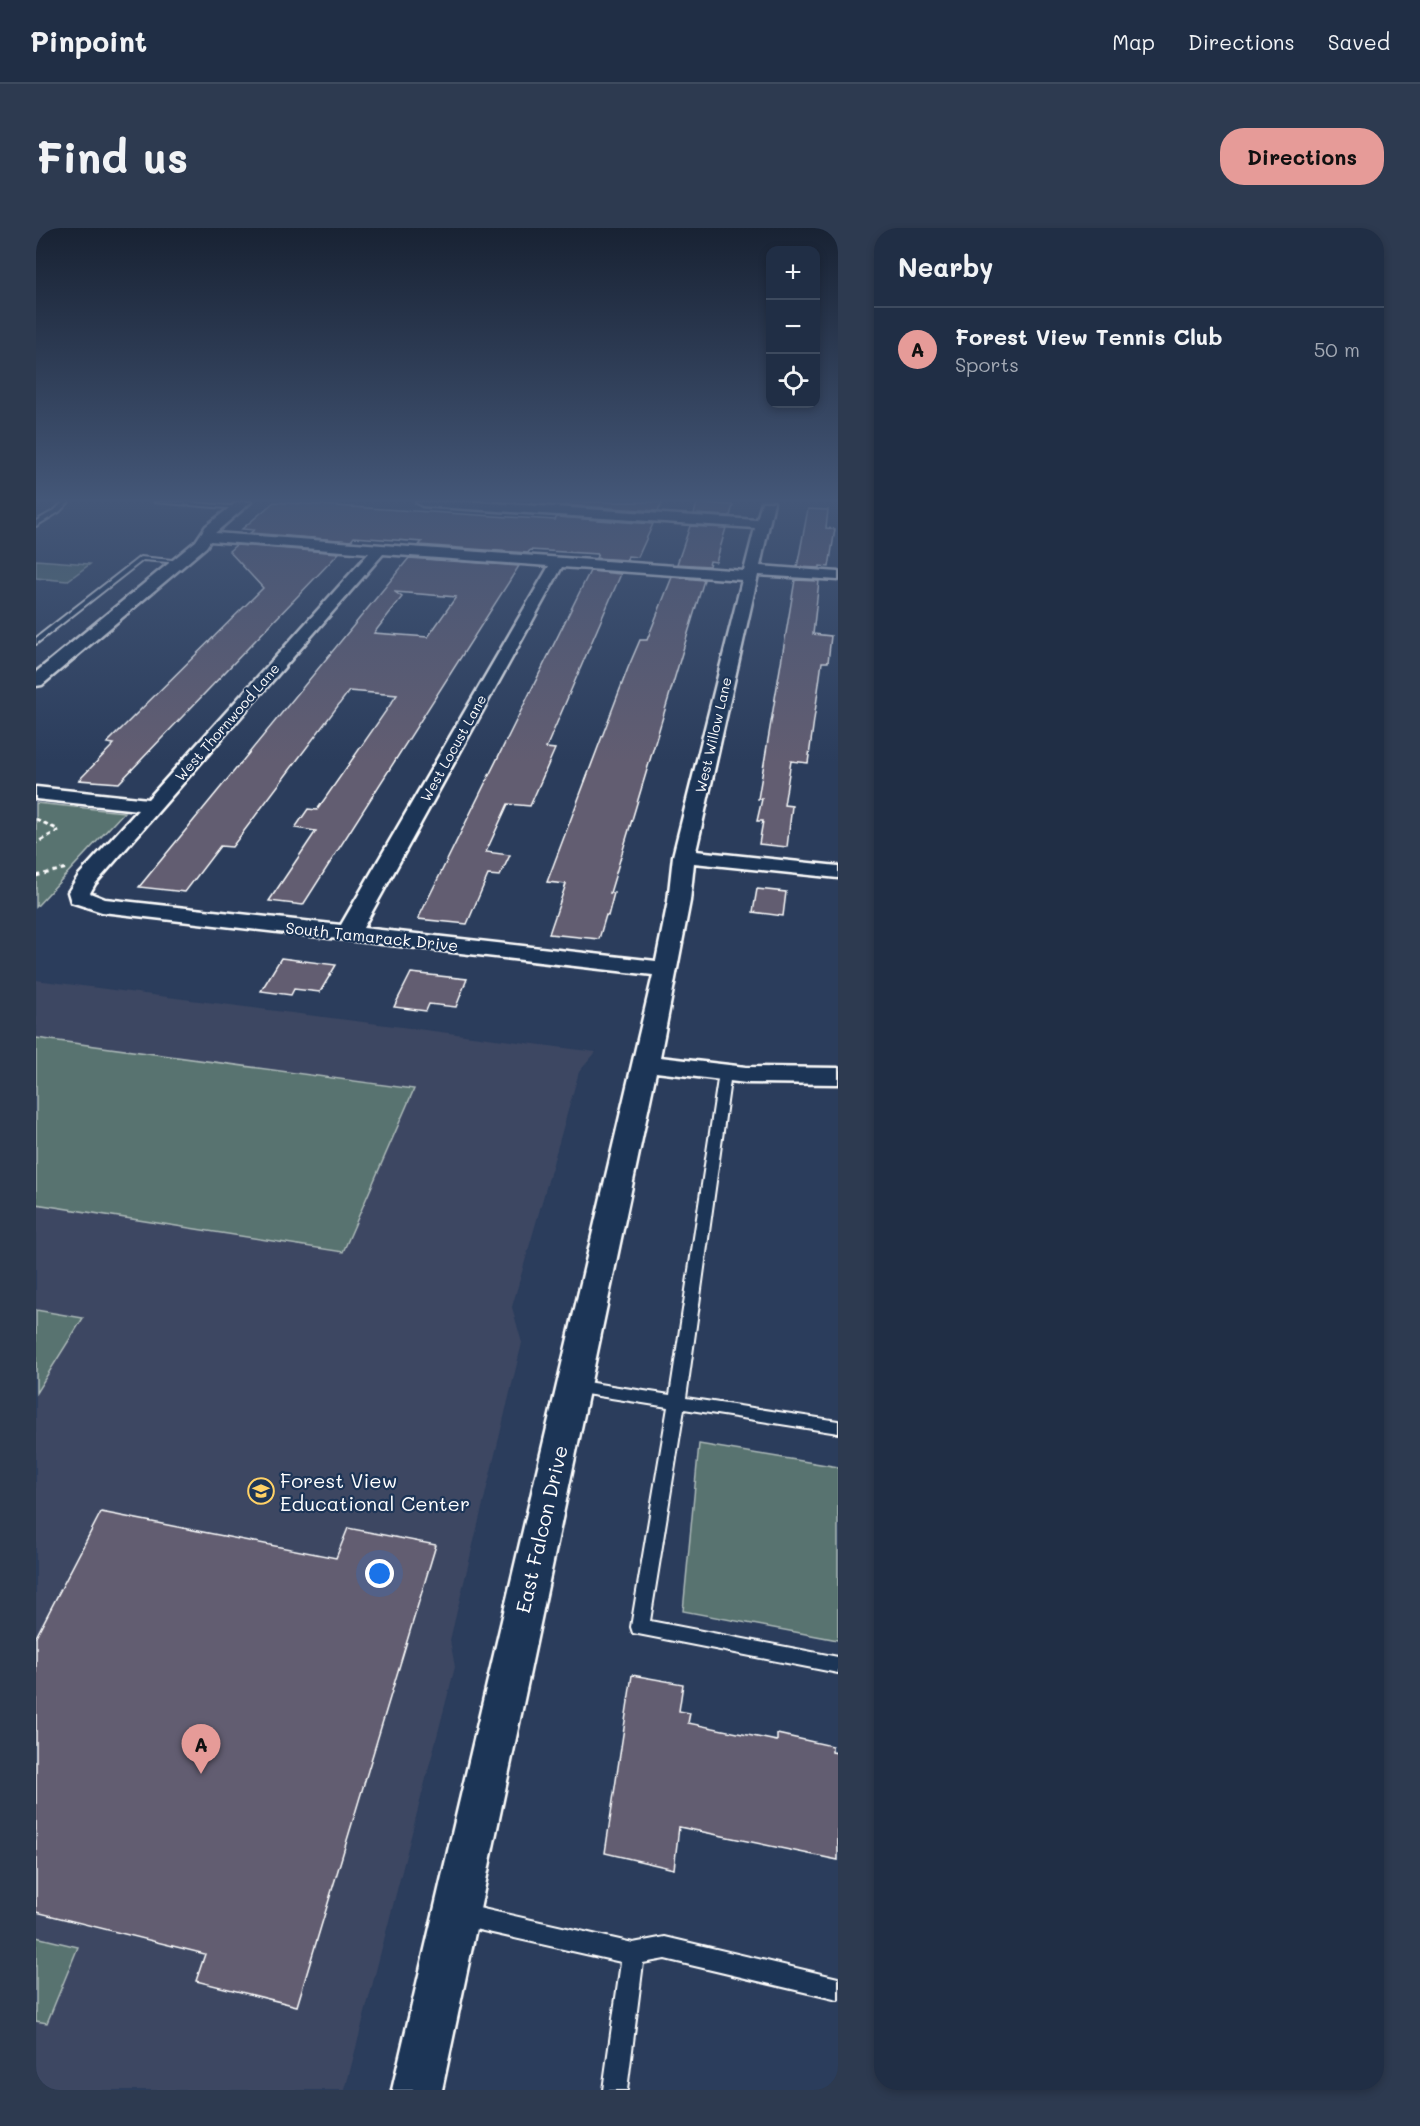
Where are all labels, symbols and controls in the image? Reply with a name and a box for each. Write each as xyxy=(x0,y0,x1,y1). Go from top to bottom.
text: Pinpoint xyxy=(30,23,147,59)
text: Map xyxy=(1112,28,1155,55)
text: Directions xyxy=(1188,28,1295,55)
text: Saved xyxy=(1328,28,1390,55)
button: Directions xyxy=(1220,128,1384,185)
text: Find us xyxy=(36,129,188,184)
map controls xyxy=(766,246,820,408)
button: + xyxy=(766,246,820,300)
text: Nearby xyxy=(898,250,993,284)
button: − xyxy=(766,300,820,354)
text: Forest View Tennis Club xyxy=(955,322,1222,351)
text: A xyxy=(911,336,924,362)
text: 50 m xyxy=(1314,336,1360,362)
text: Sports xyxy=(955,351,1019,377)
button: locate xyxy=(766,354,820,408)
street label: West Thornwood Lane xyxy=(170,659,284,785)
street label: West Willow Lane xyxy=(690,675,736,795)
street label: West Locust Lane xyxy=(416,691,490,805)
street label: South Tamarack Drive xyxy=(285,916,459,956)
street label: East Falcon Drive xyxy=(509,1443,573,1615)
place label: Forest View Educational Center xyxy=(280,1467,470,1516)
school or university icon: Forest View Educational Center xyxy=(246,1476,276,1506)
your location xyxy=(365,1559,394,1588)
pin: A xyxy=(182,1724,220,1774)

